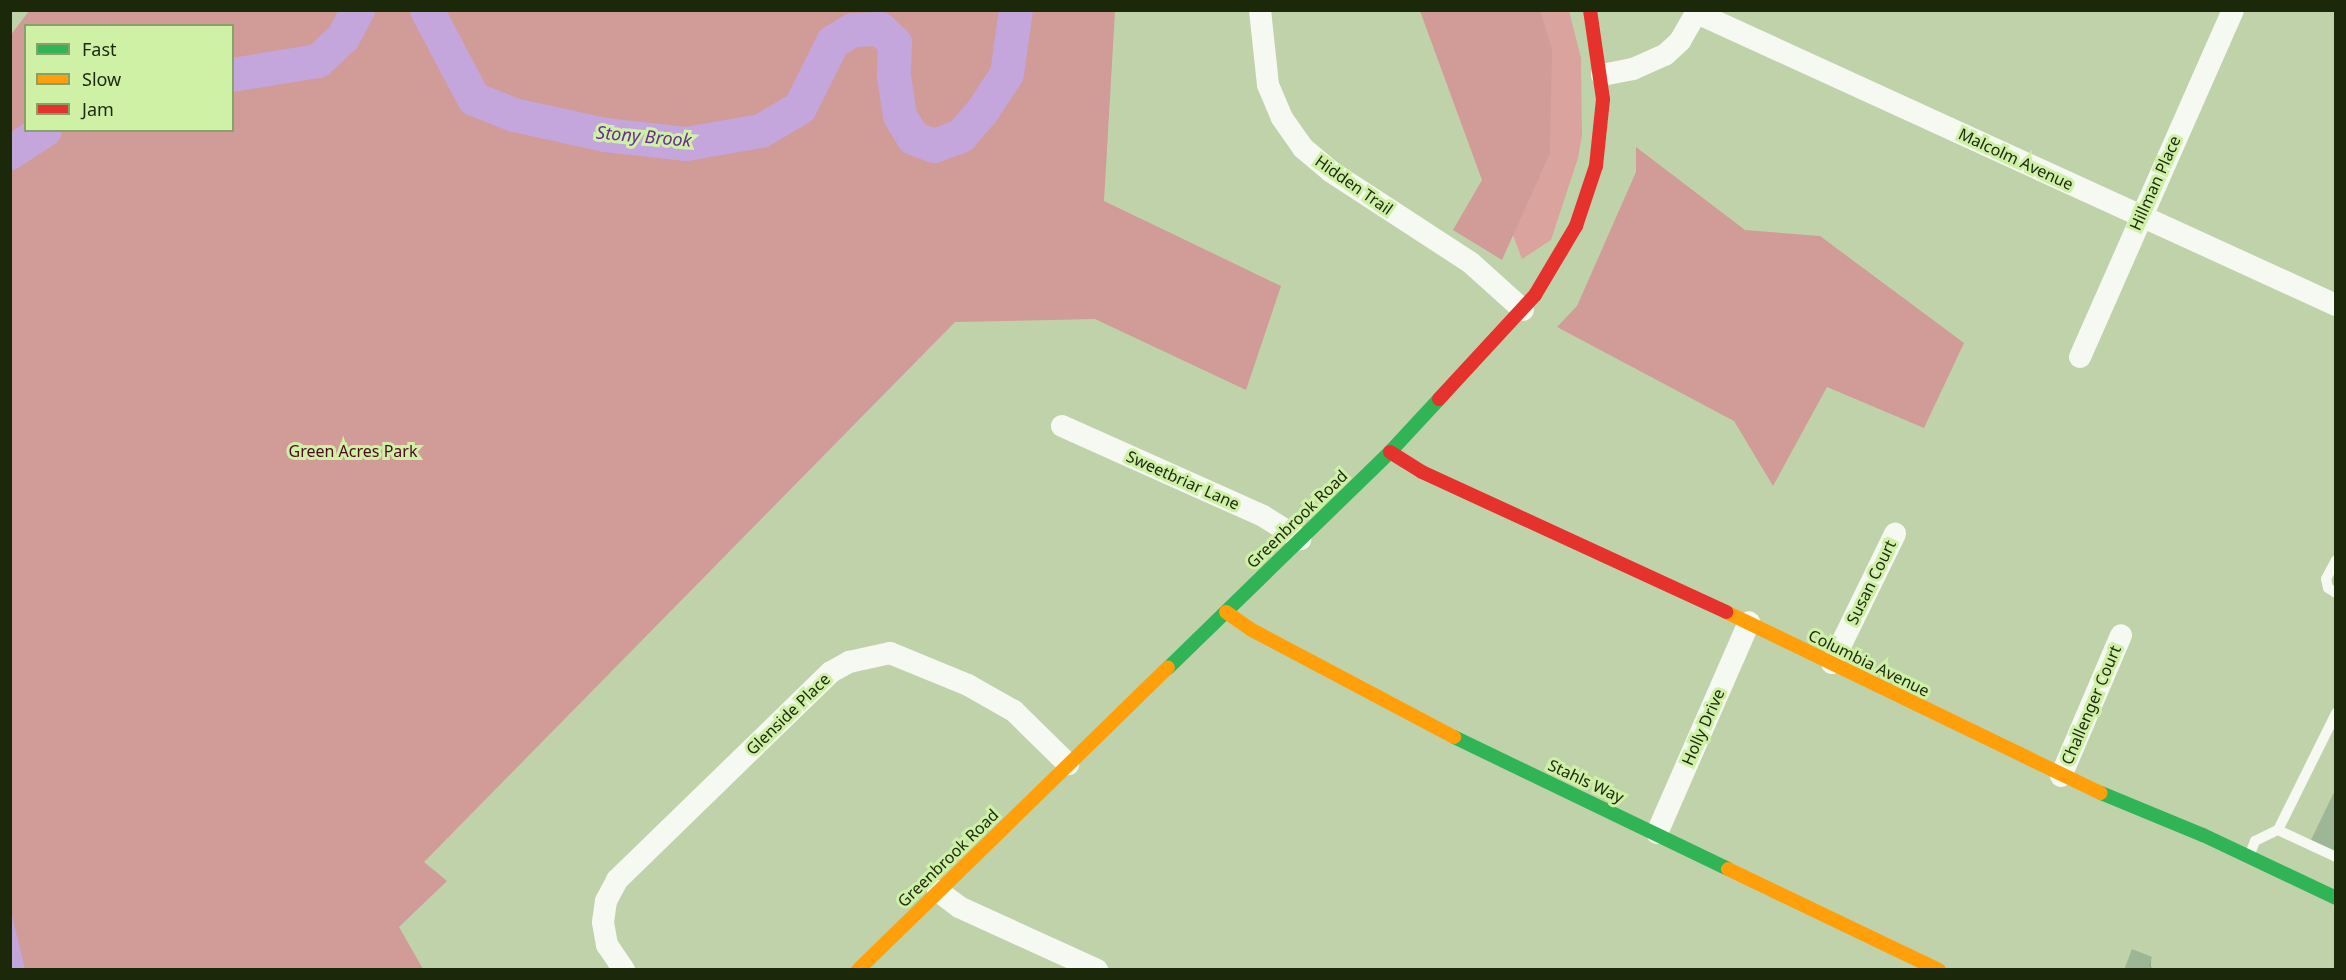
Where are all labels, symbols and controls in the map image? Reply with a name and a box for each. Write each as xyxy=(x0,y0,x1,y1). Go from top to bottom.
legend xyxy=(24,24,234,132)
text: Fast xyxy=(82,37,117,61)
text: Slow xyxy=(82,67,121,91)
text: Jam xyxy=(82,97,114,121)
water label: Stony Brook xyxy=(595,121,693,151)
street label: Malcolm Avenue xyxy=(1956,124,2076,194)
street label: Hillman Place xyxy=(2126,133,2184,233)
street label: Hidden Trail xyxy=(1311,151,1397,219)
park label: Green Acres Park xyxy=(289,441,417,461)
street label: Sweetbriar Lane xyxy=(1123,446,1243,514)
street label: Greenbrook Road xyxy=(1243,466,1351,572)
street label: Susan Court xyxy=(1842,537,1900,627)
street label: Columbia Avenue xyxy=(1805,625,1933,701)
street label: Challenger Court xyxy=(2057,642,2125,768)
street label: Glenside Place xyxy=(742,669,834,759)
street label: Holly Drive xyxy=(1678,686,1728,768)
street label: Stahls Way xyxy=(1545,755,1627,807)
street label: Greenbrook Road xyxy=(894,805,1002,911)

